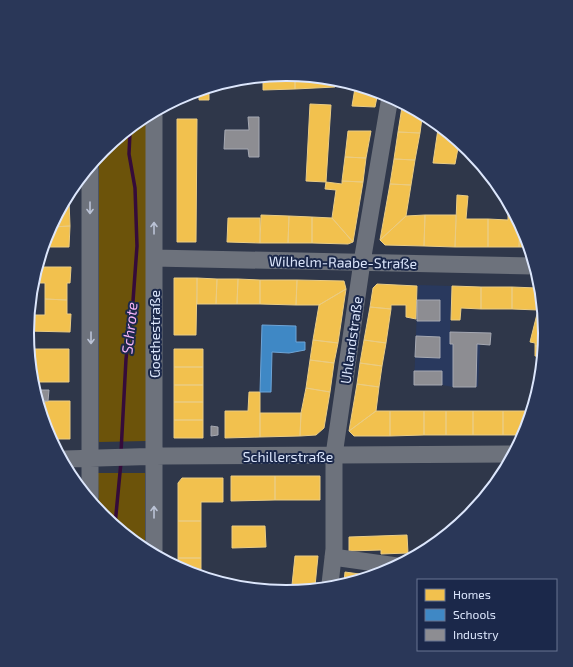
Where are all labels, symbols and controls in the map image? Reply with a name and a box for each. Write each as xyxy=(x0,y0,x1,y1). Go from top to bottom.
one-way arrow xyxy=(86,201,94,214)
one-way arrow xyxy=(150,222,158,235)
street label: Wilhelm-Raabe-Straße xyxy=(269,252,417,272)
street label: Goethestraße xyxy=(146,290,163,378)
street label: Uhlandstraße xyxy=(336,295,366,385)
water label: Schrote xyxy=(117,301,141,355)
one-way arrow xyxy=(87,331,94,344)
street label: Schillerstraße xyxy=(243,448,333,465)
one-way arrow xyxy=(150,506,158,519)
legend xyxy=(417,579,557,651)
text: Homes xyxy=(453,587,491,601)
text: Schools xyxy=(453,607,496,621)
text: Industry xyxy=(453,627,499,641)

